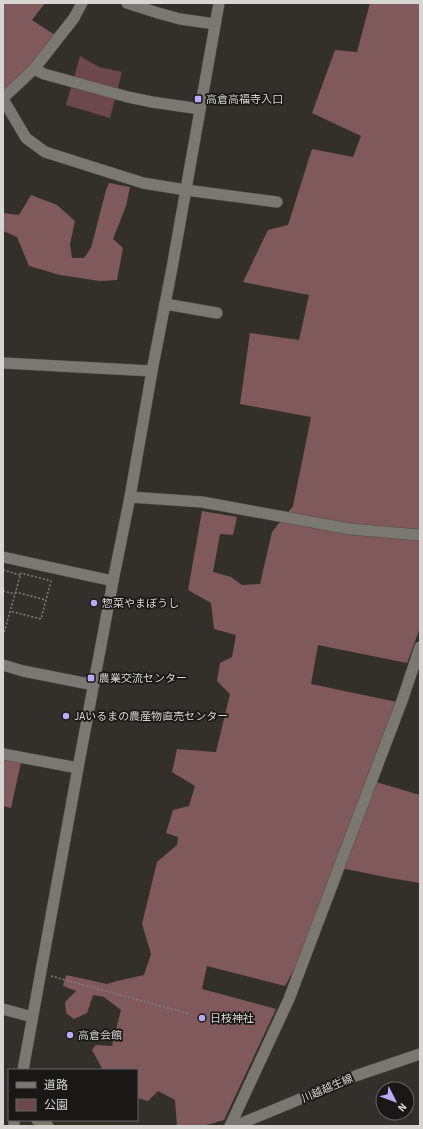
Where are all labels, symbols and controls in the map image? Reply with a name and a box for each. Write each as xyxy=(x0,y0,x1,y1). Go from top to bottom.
place label: 高倉高福寺入口 xyxy=(206,92,283,107)
marker: 高倉高福寺入口 xyxy=(193,94,203,104)
place label: 惣菜やまぼうし xyxy=(102,596,179,611)
marker: 惣菜やまぼうし xyxy=(89,598,99,608)
place label: 農業交流センター xyxy=(99,671,187,686)
marker: 農業交流センター xyxy=(86,673,96,683)
place label: JAいるまの農産物直売センター xyxy=(74,709,228,724)
marker: JAいるまの農産物直売センター xyxy=(61,711,71,721)
place label: 日枝神社 xyxy=(210,1011,254,1026)
marker: 日枝神社 xyxy=(197,1013,207,1023)
place label: 高倉会館 xyxy=(78,1028,122,1043)
marker: 高倉会館 xyxy=(65,1030,75,1040)
legend xyxy=(8,1069,138,1121)
street label: 川越越生線 xyxy=(299,1071,355,1106)
text: 道路 xyxy=(44,1077,68,1094)
north arrow xyxy=(375,1081,415,1121)
text: 公園 xyxy=(44,1097,68,1114)
text: N xyxy=(394,1100,410,1115)

